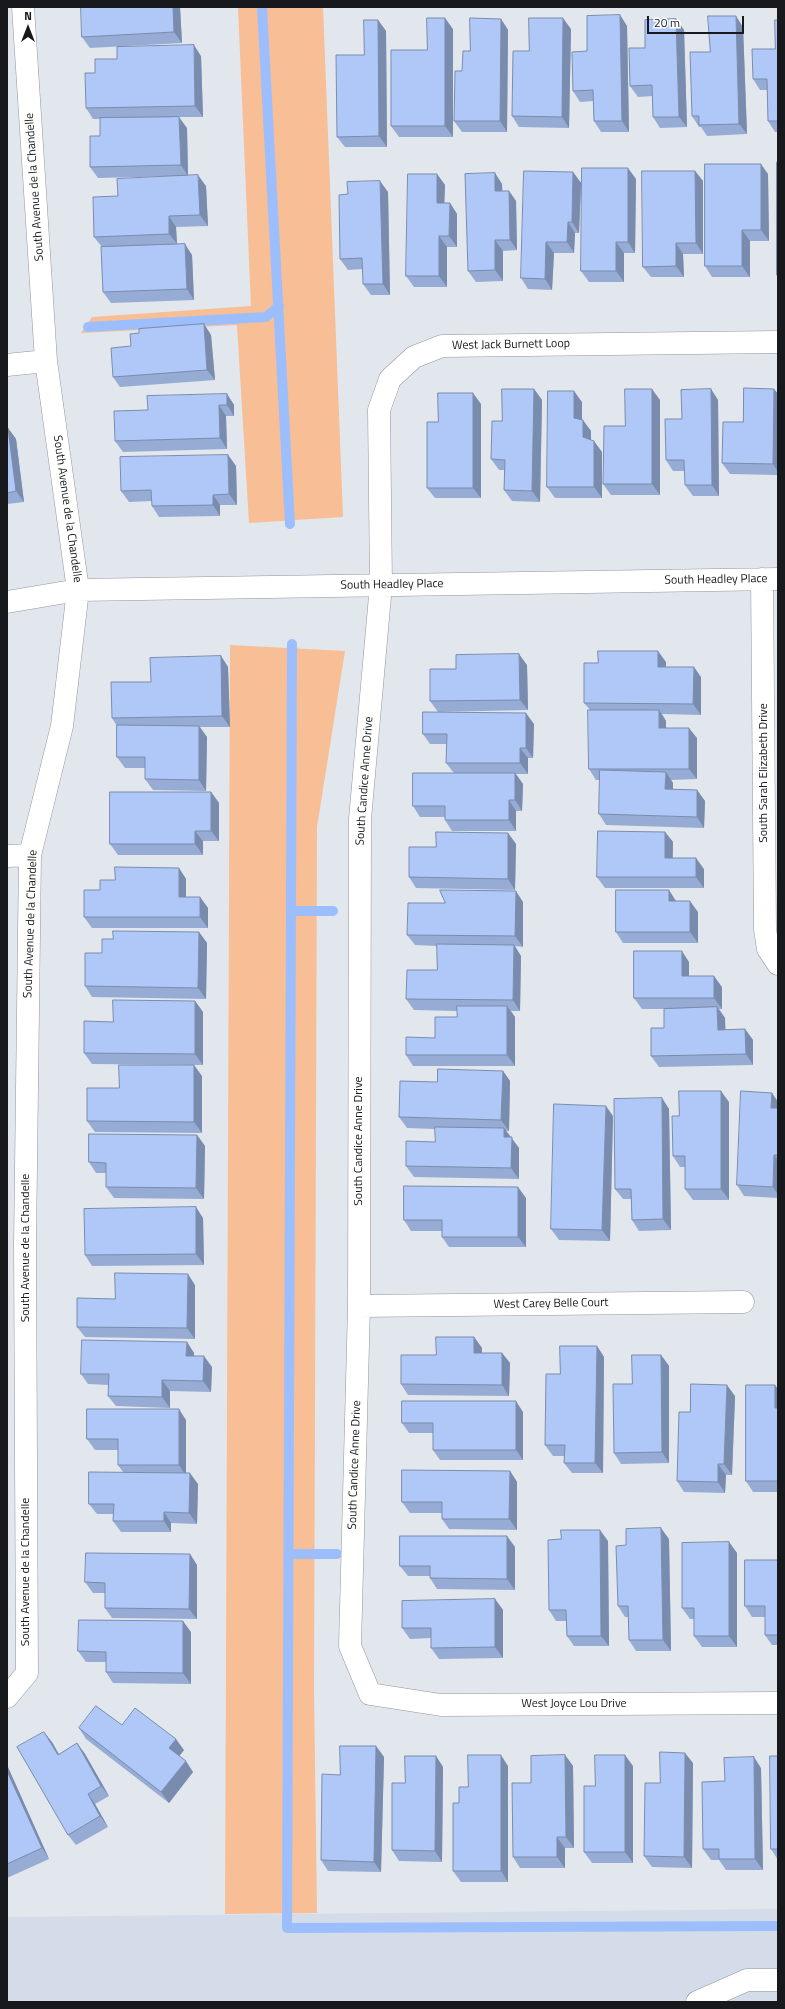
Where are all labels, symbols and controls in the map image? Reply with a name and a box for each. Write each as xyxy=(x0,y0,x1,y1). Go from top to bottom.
north arrow xyxy=(8,8,48,48)
text: N xyxy=(24,8,32,24)
scale bar xyxy=(649,8,746,34)
text: 20 m xyxy=(654,13,680,32)
street label: South Avenue de la Chandelle xyxy=(23,112,47,262)
street label: West Jack Burnett Loop xyxy=(452,337,570,353)
street label: South Avenue de la Chandelle xyxy=(50,434,84,584)
street label: South Headley Place xyxy=(664,572,768,588)
street label: South Headley Place xyxy=(340,577,444,593)
street label: South Sarah Elizabeth Drive xyxy=(757,703,771,843)
street label: South Candice Anne Drive xyxy=(353,716,377,846)
street label: South Avenue de la Chandelle xyxy=(21,849,41,999)
street label: South Candice Anne Drive xyxy=(352,1076,366,1206)
street label: South Avenue de la Chandelle xyxy=(19,1174,33,1322)
street label: West Carey Belle Court xyxy=(493,1296,609,1312)
street label: South Candice Anne Drive xyxy=(346,1400,364,1530)
street label: South Avenue de la Chandelle xyxy=(19,1498,33,1646)
street label: West Joyce Lou Drive xyxy=(521,1697,627,1711)

